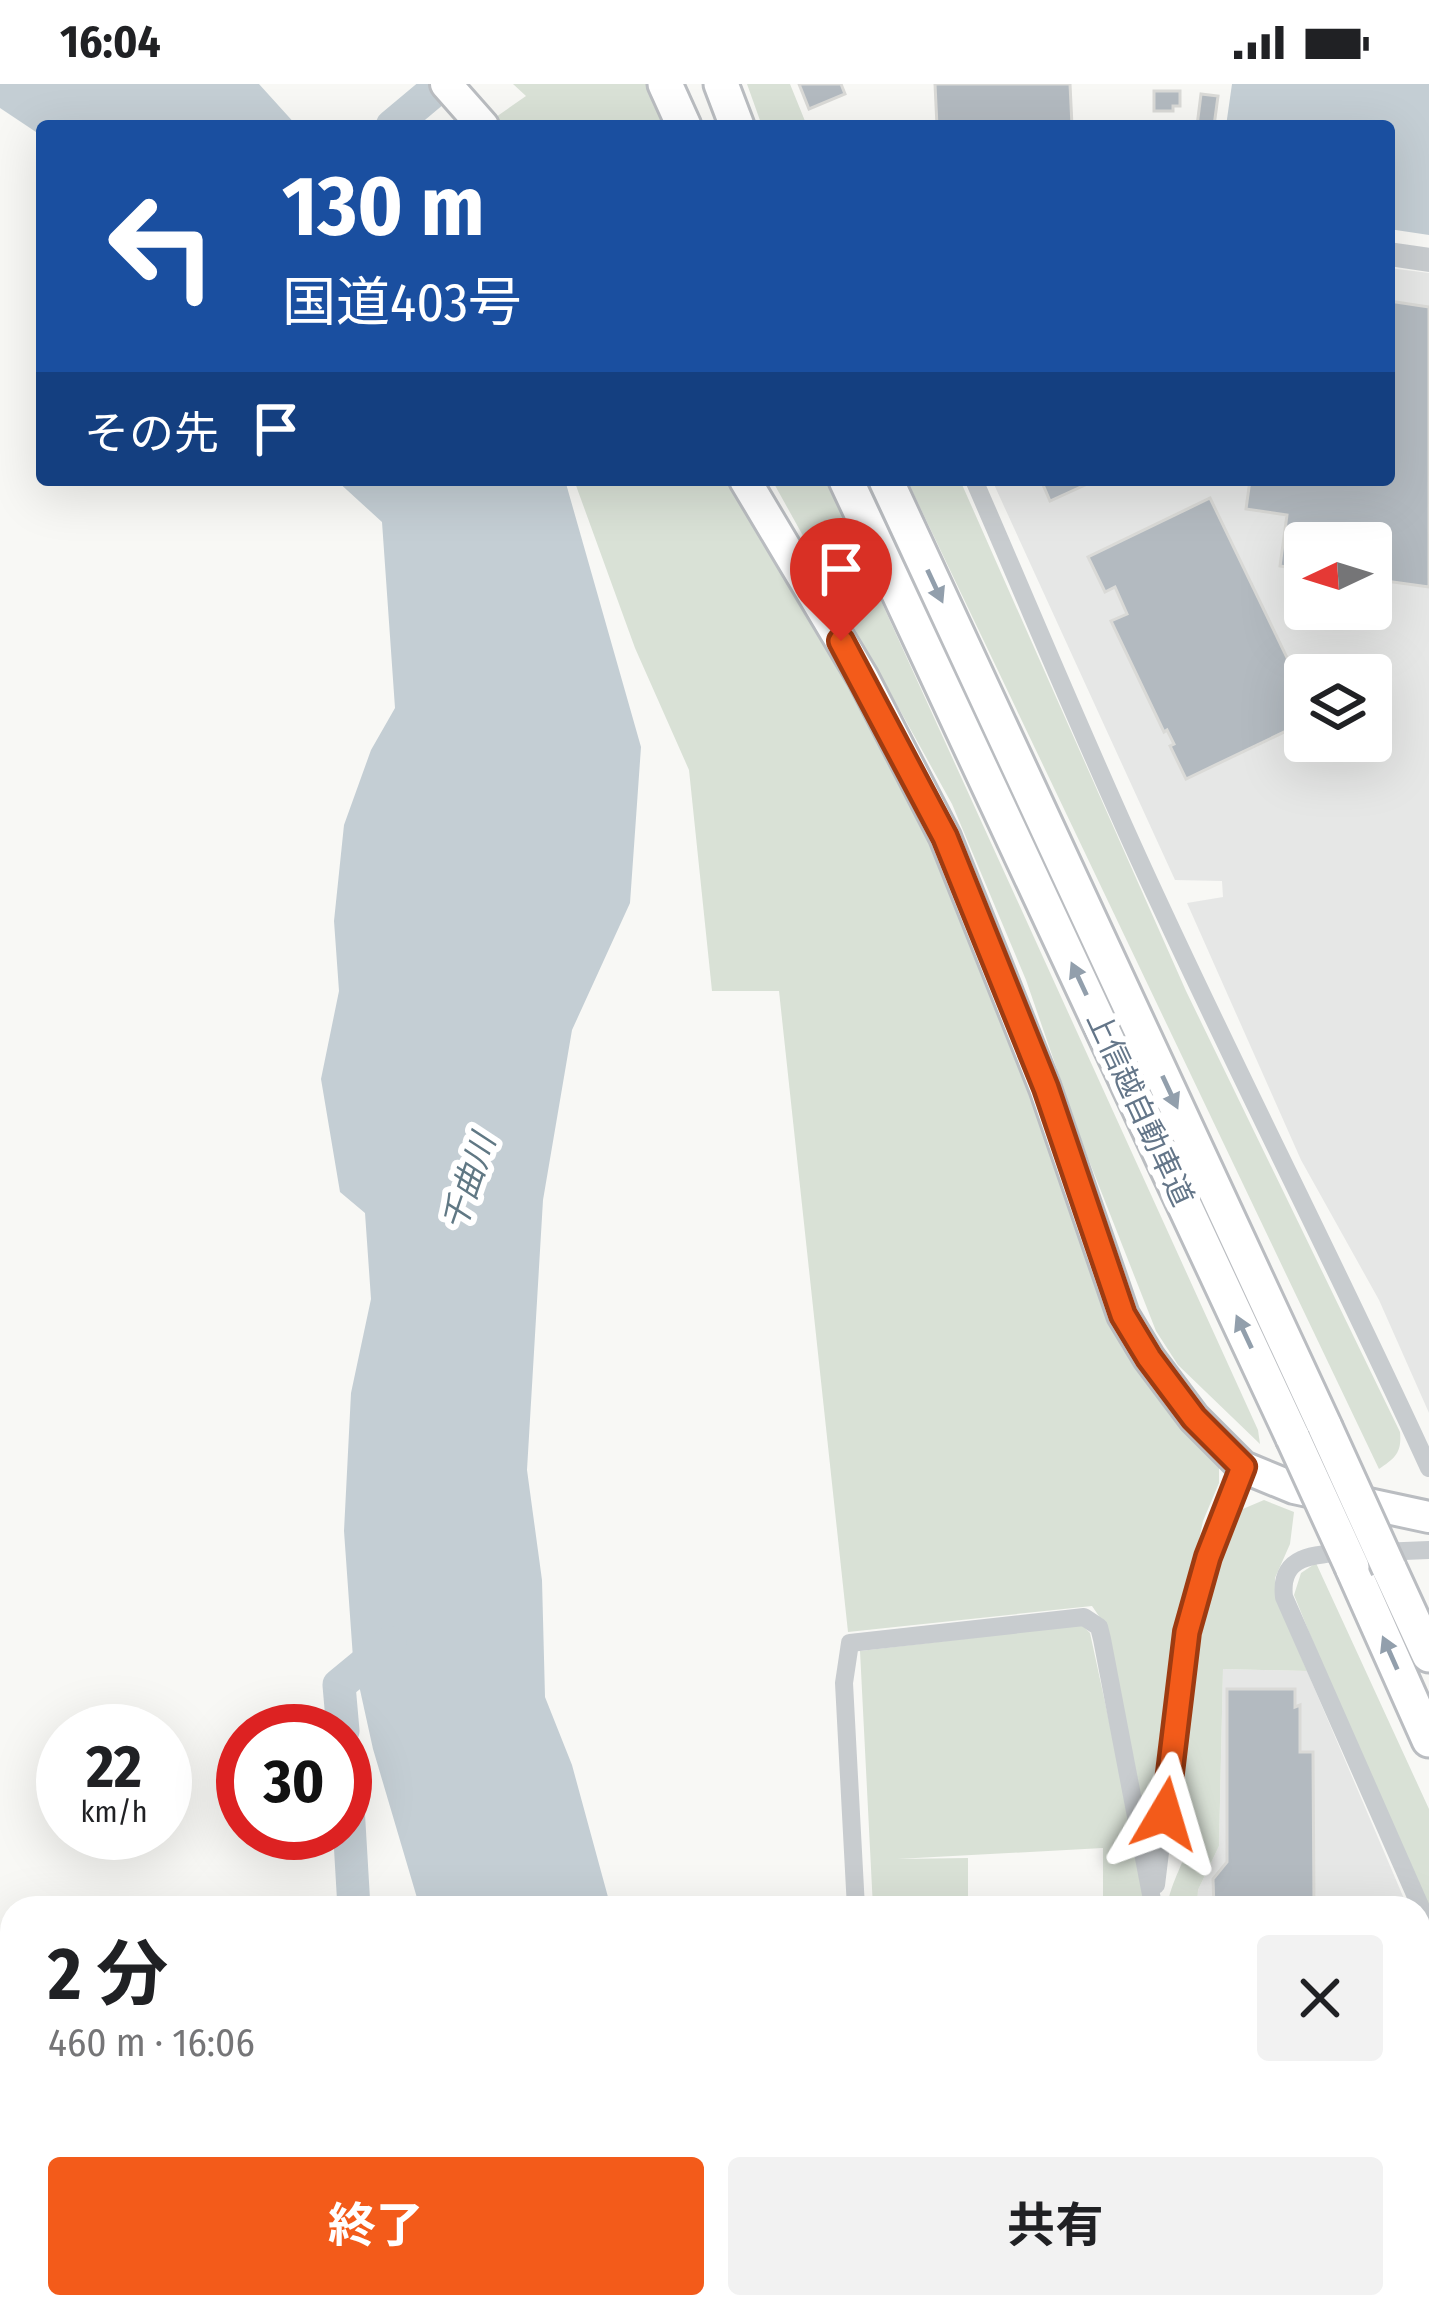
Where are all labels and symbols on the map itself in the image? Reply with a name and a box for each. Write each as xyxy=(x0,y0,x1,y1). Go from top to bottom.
pin xyxy=(790,518,892,641)
north arrow xyxy=(1284,522,1392,630)
one-way arrow xyxy=(926,569,946,604)
one-way arrow xyxy=(1069,961,1089,996)
street label: 上信越自動車道 xyxy=(1079,1006,1201,1212)
one-way arrow xyxy=(1160,1075,1180,1110)
water label: 千曲川 xyxy=(434,1126,505,1236)
one-way arrow xyxy=(1234,1314,1254,1349)
one-way arrow xyxy=(1380,1636,1400,1671)
speed limit sign: 30 xyxy=(216,1704,372,1860)
position arrow xyxy=(1102,1751,1228,1877)

